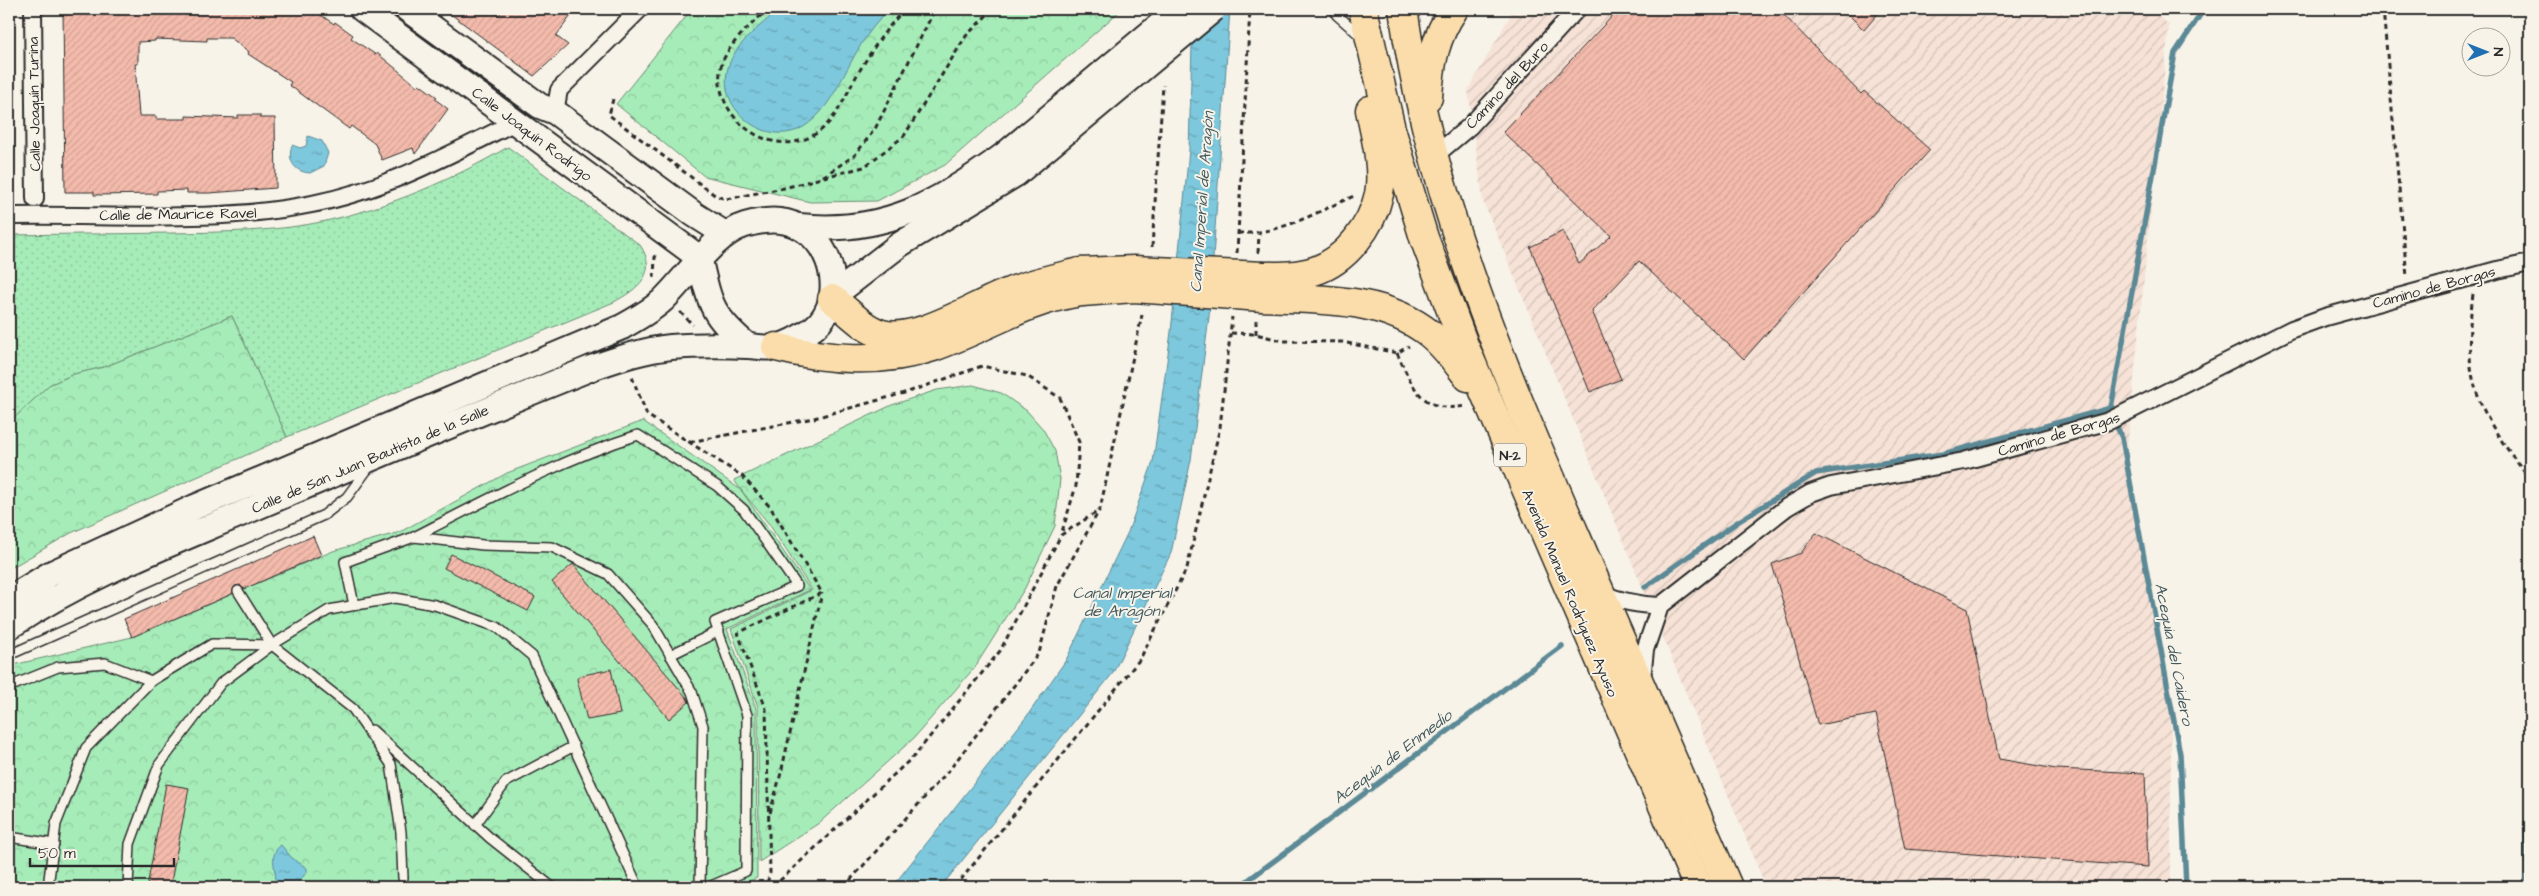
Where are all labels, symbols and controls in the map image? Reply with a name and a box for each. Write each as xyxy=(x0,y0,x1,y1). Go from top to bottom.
north arrow xyxy=(2462,28,2512,78)
street label: Calle Joaquín Turina xyxy=(23,36,46,172)
street label: Camino del Buro xyxy=(1461,36,1554,134)
text: N xyxy=(2488,48,2508,57)
street label: Calle Joaquín Rodrigo xyxy=(467,82,597,188)
water label: Canal Imperial de Aragón xyxy=(1185,109,1220,293)
street label: Calle de Maurice Ravel xyxy=(99,203,257,226)
street label: Camino de Borgas xyxy=(2370,261,2499,315)
street label: Calle de San Juan Bautista de la Salle xyxy=(248,400,492,519)
street label: Camino de Borgas xyxy=(1996,407,2123,463)
road number: N-2 xyxy=(1494,444,1526,466)
street label: Avenida Manuel Rodríguez Ayuso xyxy=(1515,486,1623,701)
water label: Acequia del Caidero xyxy=(2149,581,2199,728)
water label: Canal Imperial de Aragón xyxy=(1073,582,1174,623)
water label: Acequia de Enmedio xyxy=(1329,704,1457,809)
scale bar xyxy=(30,836,174,868)
text: 50 m xyxy=(38,843,76,864)

